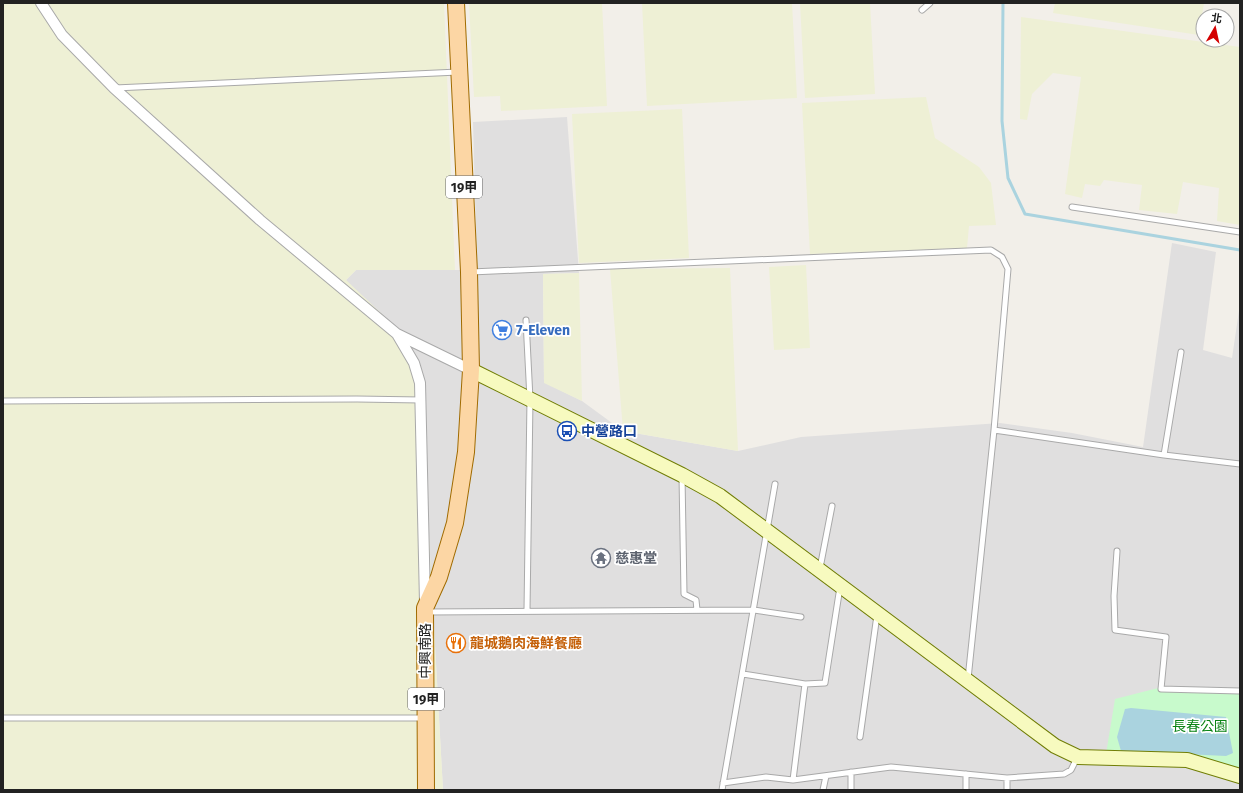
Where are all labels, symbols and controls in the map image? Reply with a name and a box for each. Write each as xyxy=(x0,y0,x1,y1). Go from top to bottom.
north arrow xyxy=(1195,8,1235,48)
text: 北 xyxy=(1210,11,1223,26)
road number: 19甲 xyxy=(446,176,482,198)
supermarket icon: 7-Eleven xyxy=(491,319,513,341)
place label: 7-Eleven xyxy=(516,322,570,339)
bus stop icon: 中營路口 xyxy=(556,420,578,442)
place label: 中營路口 xyxy=(581,423,637,440)
temple icon: 慈惠堂 xyxy=(590,547,612,569)
place label: 慈惠堂 xyxy=(615,550,657,567)
street label: 中興南路 xyxy=(417,623,434,679)
restaurant icon: 龍城鵝肉海鮮餐廳 xyxy=(445,632,467,654)
place label: 龍城鵝肉海鮮餐廳 xyxy=(470,635,582,652)
road number: 19甲 xyxy=(408,688,444,710)
park label: 長春公園 xyxy=(1172,718,1228,735)

